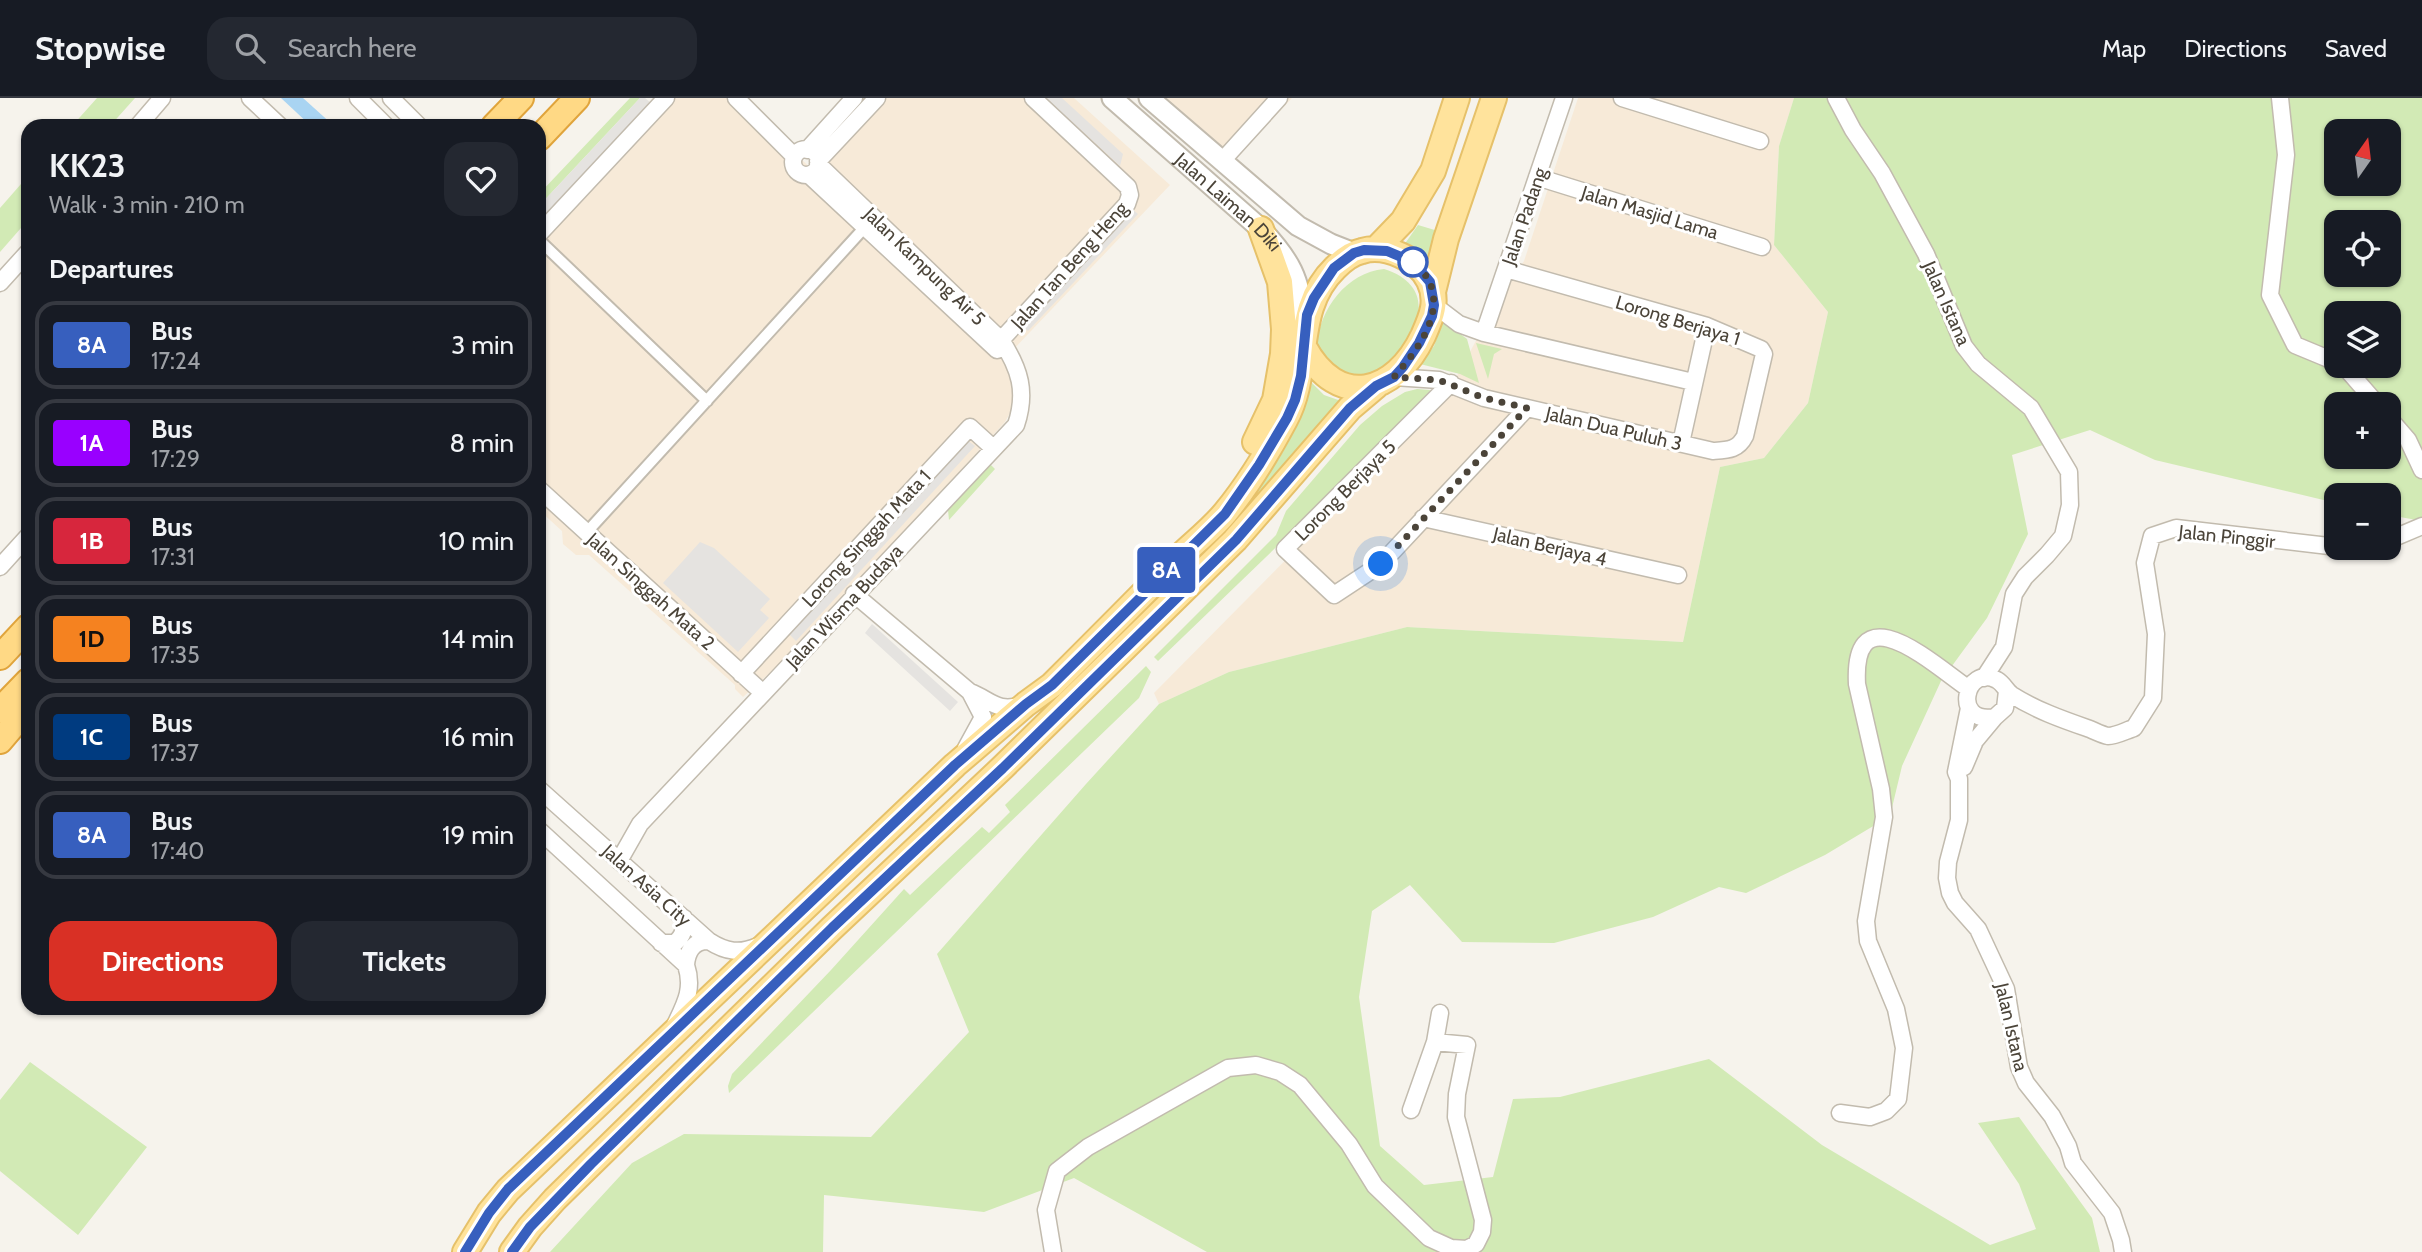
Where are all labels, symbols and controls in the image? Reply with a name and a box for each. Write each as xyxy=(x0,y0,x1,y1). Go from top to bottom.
search box xyxy=(207,17,697,80)
text: Stopwise xyxy=(35,28,165,68)
icon: search xyxy=(231,29,269,67)
text: Search here xyxy=(287,32,417,64)
text: Map xyxy=(2102,34,2146,63)
text: Directions xyxy=(2184,34,2287,63)
text: Saved xyxy=(2325,34,2387,63)
north arrow xyxy=(2324,119,2401,196)
map controls xyxy=(2324,119,2401,560)
button: heart xyxy=(444,142,518,216)
text: KK23 xyxy=(49,145,126,185)
street label: Jalan Laiman Diki xyxy=(1169,147,1286,256)
street label: Jalan Padang xyxy=(1497,164,1552,269)
street label: Jalan Masjid Lama xyxy=(1578,180,1721,244)
text: Walk · 3 min · 210 m xyxy=(49,191,245,219)
street label: Jalan Tan Beng Heng xyxy=(1005,196,1133,335)
street label: Jalan Kampung Air 5 xyxy=(858,202,990,330)
button: locate xyxy=(2324,210,2401,287)
unlabelled marker xyxy=(1398,247,1428,277)
text: Departures xyxy=(49,253,173,285)
street label: Jalan Istana xyxy=(1917,256,1975,349)
street label: Lorong Berjaya 1 xyxy=(1613,291,1743,350)
button: layers xyxy=(2324,301,2401,378)
text: Bus xyxy=(151,315,192,347)
text: 3 min xyxy=(451,329,514,361)
text: 8A xyxy=(77,330,106,359)
text: 17:24 xyxy=(151,347,200,375)
button: + xyxy=(2324,392,2401,469)
street label: Jalan Dua Puluh 3 xyxy=(1542,401,1684,455)
text: Bus xyxy=(151,413,192,445)
text: 8 min xyxy=(450,427,514,459)
text: 1A xyxy=(80,428,103,457)
street label: Lorong Berjaya 5 xyxy=(1290,435,1401,546)
text: 17:29 xyxy=(151,445,200,473)
street label: Lorong Singgah Mata 1 xyxy=(797,465,936,612)
button: − xyxy=(2324,483,2401,560)
text: Bus xyxy=(151,511,192,543)
street label: Jalan Pinggir xyxy=(2177,520,2276,553)
street label: Jalan Berjaya 4 xyxy=(1490,522,1609,571)
text: 10 min xyxy=(439,525,514,557)
text: 1B xyxy=(80,526,103,555)
street label: Jalan Singgah Mata 2 xyxy=(581,527,719,655)
street label: Jalan Wisma Budaya xyxy=(780,540,908,674)
text: 17:31 xyxy=(151,543,195,571)
your location xyxy=(1363,546,1398,581)
line badge: 8A xyxy=(1134,547,1198,593)
text: 8A xyxy=(1151,555,1181,584)
text: Bus xyxy=(151,609,192,641)
text: 14 min xyxy=(442,623,514,655)
text: 1D xyxy=(78,624,105,653)
text: 17:35 xyxy=(151,641,200,669)
text: Bus xyxy=(151,707,192,739)
text: 16 min xyxy=(442,721,514,753)
text: 1C xyxy=(80,722,103,751)
text: 17:37 xyxy=(151,739,199,767)
text: Bus xyxy=(151,805,192,837)
text: 19 min xyxy=(442,819,514,851)
text: 8A xyxy=(77,820,106,849)
text: 17:40 xyxy=(151,837,204,865)
street label: Jalan Asia City xyxy=(597,839,696,932)
button: Directions xyxy=(49,921,277,1001)
button: Tickets xyxy=(291,921,518,1001)
street label: Jalan Istana xyxy=(1990,980,2033,1074)

